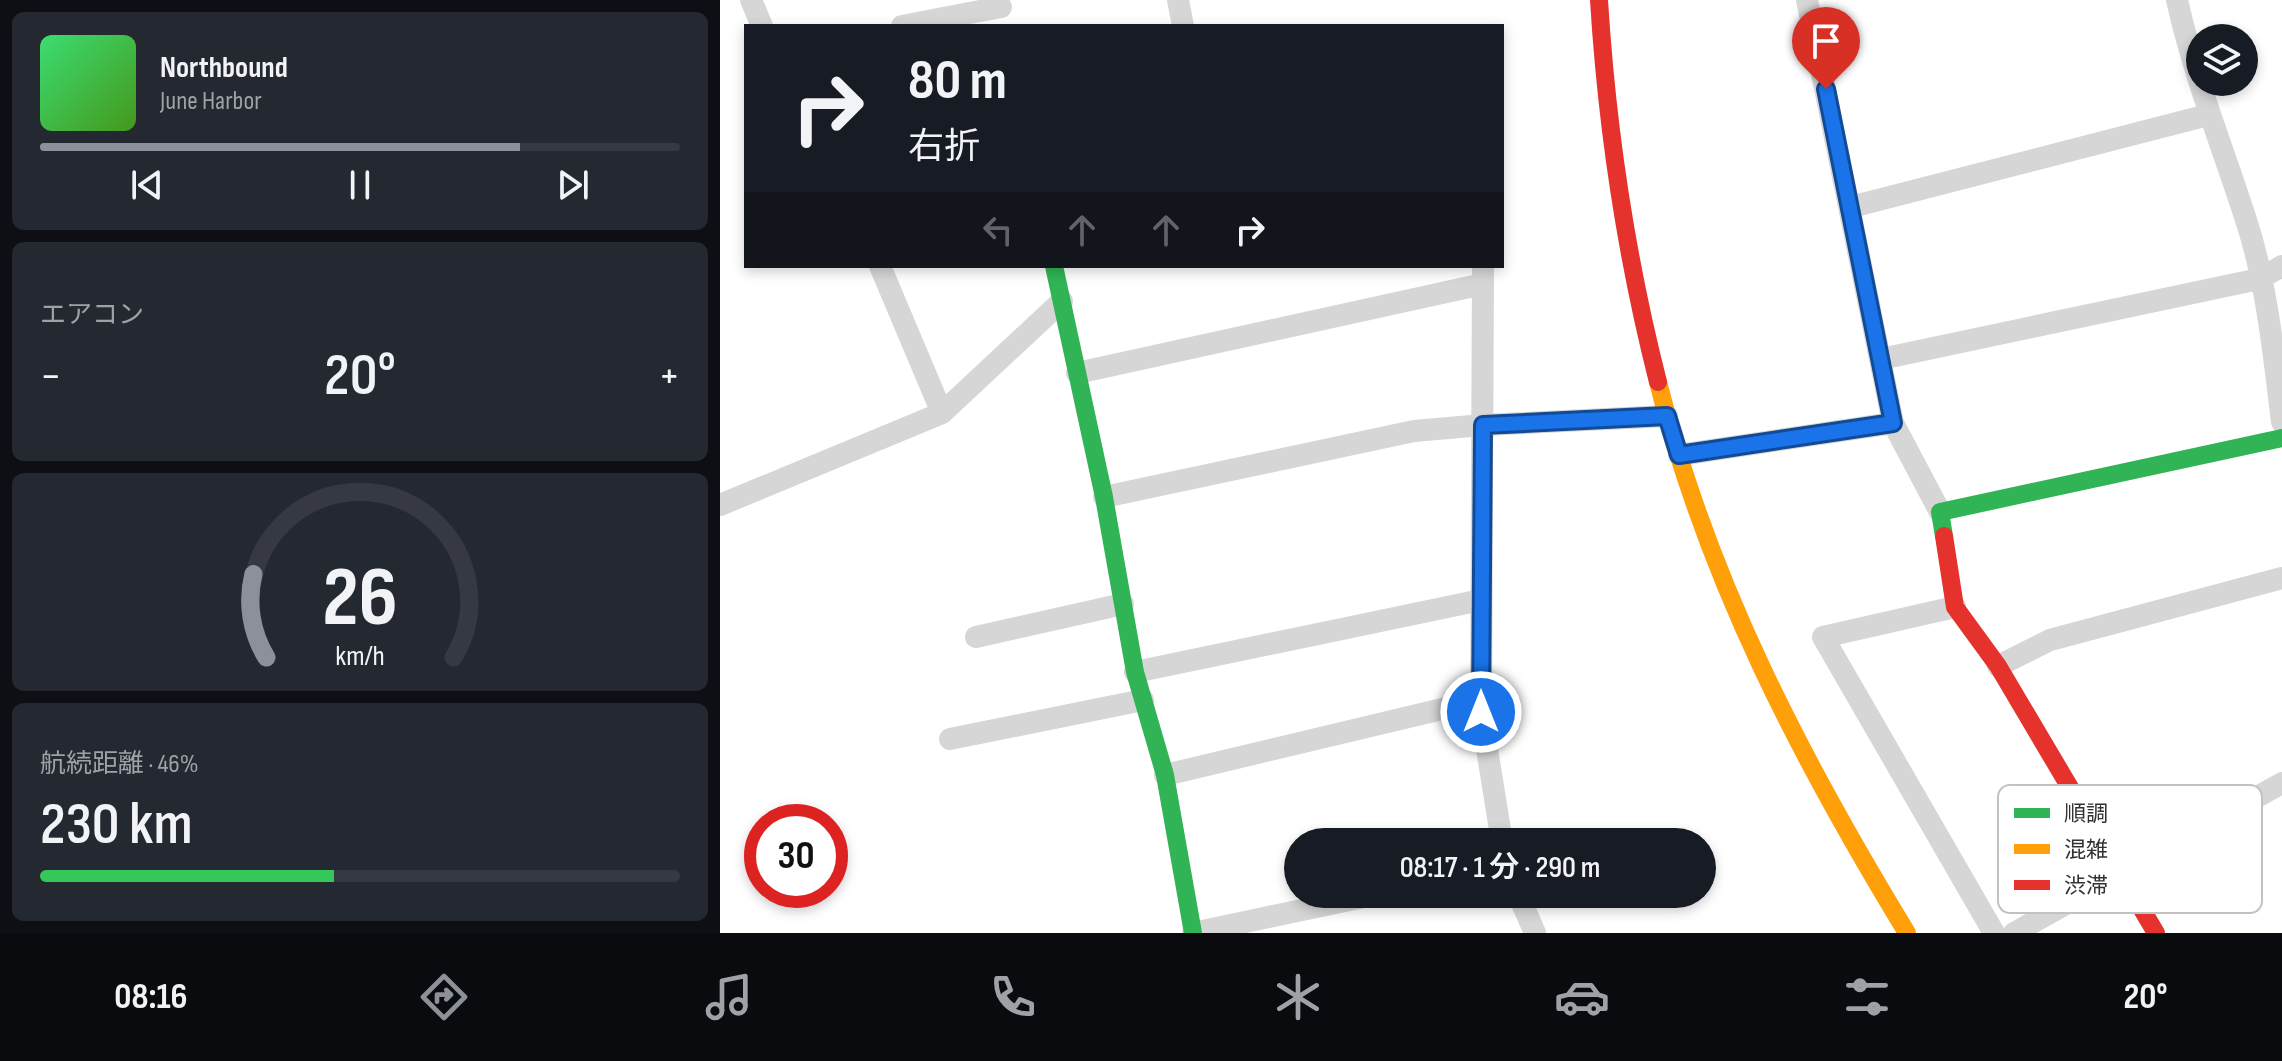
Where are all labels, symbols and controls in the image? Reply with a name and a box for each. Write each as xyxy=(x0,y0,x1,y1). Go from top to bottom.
pin xyxy=(1792,7,1860,89)
icon: arrive xyxy=(1804,19,1848,63)
map controls xyxy=(2186,24,2258,96)
button: layers xyxy=(2186,24,2258,96)
text: 80 m xyxy=(908,48,1007,115)
text: Northbound xyxy=(160,50,288,86)
icon: right xyxy=(776,56,880,160)
text: June Harbor xyxy=(160,86,262,117)
text: 右折 xyxy=(908,126,980,169)
icon: previous xyxy=(125,163,169,207)
icon: pause xyxy=(338,163,382,207)
icon: next xyxy=(551,163,595,207)
icon: left xyxy=(976,208,1020,252)
icon: ahead xyxy=(1060,208,1104,252)
icon: ahead xyxy=(1144,208,1188,252)
icon: right xyxy=(1228,208,1272,252)
text: エアコン xyxy=(40,300,144,331)
text: 20° xyxy=(324,340,396,412)
text: − xyxy=(40,350,62,403)
text: + xyxy=(658,350,680,403)
text: 26 xyxy=(322,548,398,648)
text: km/h xyxy=(335,639,385,674)
position arrow xyxy=(1439,670,1523,754)
text: 航続距離 · 46% xyxy=(40,749,199,780)
legend xyxy=(1998,785,2262,913)
text: 230 km xyxy=(40,789,193,861)
text: 順調 xyxy=(2064,801,2108,828)
speed limit sign: 30 xyxy=(744,804,848,908)
text: 混雑 xyxy=(2064,837,2108,864)
text: 08:17 · 1 分 · 290 m xyxy=(1400,850,1600,886)
text: 渋滞 xyxy=(2064,873,2108,900)
icon: directions xyxy=(416,969,472,1025)
icon: music xyxy=(701,969,757,1025)
icon: phone xyxy=(985,969,1041,1025)
icon: climate xyxy=(1270,969,1326,1025)
icon: car xyxy=(1554,969,1610,1025)
icon: filters xyxy=(1839,969,1895,1025)
text: 08:16 xyxy=(114,976,188,1019)
text: 20° xyxy=(2123,976,2168,1019)

